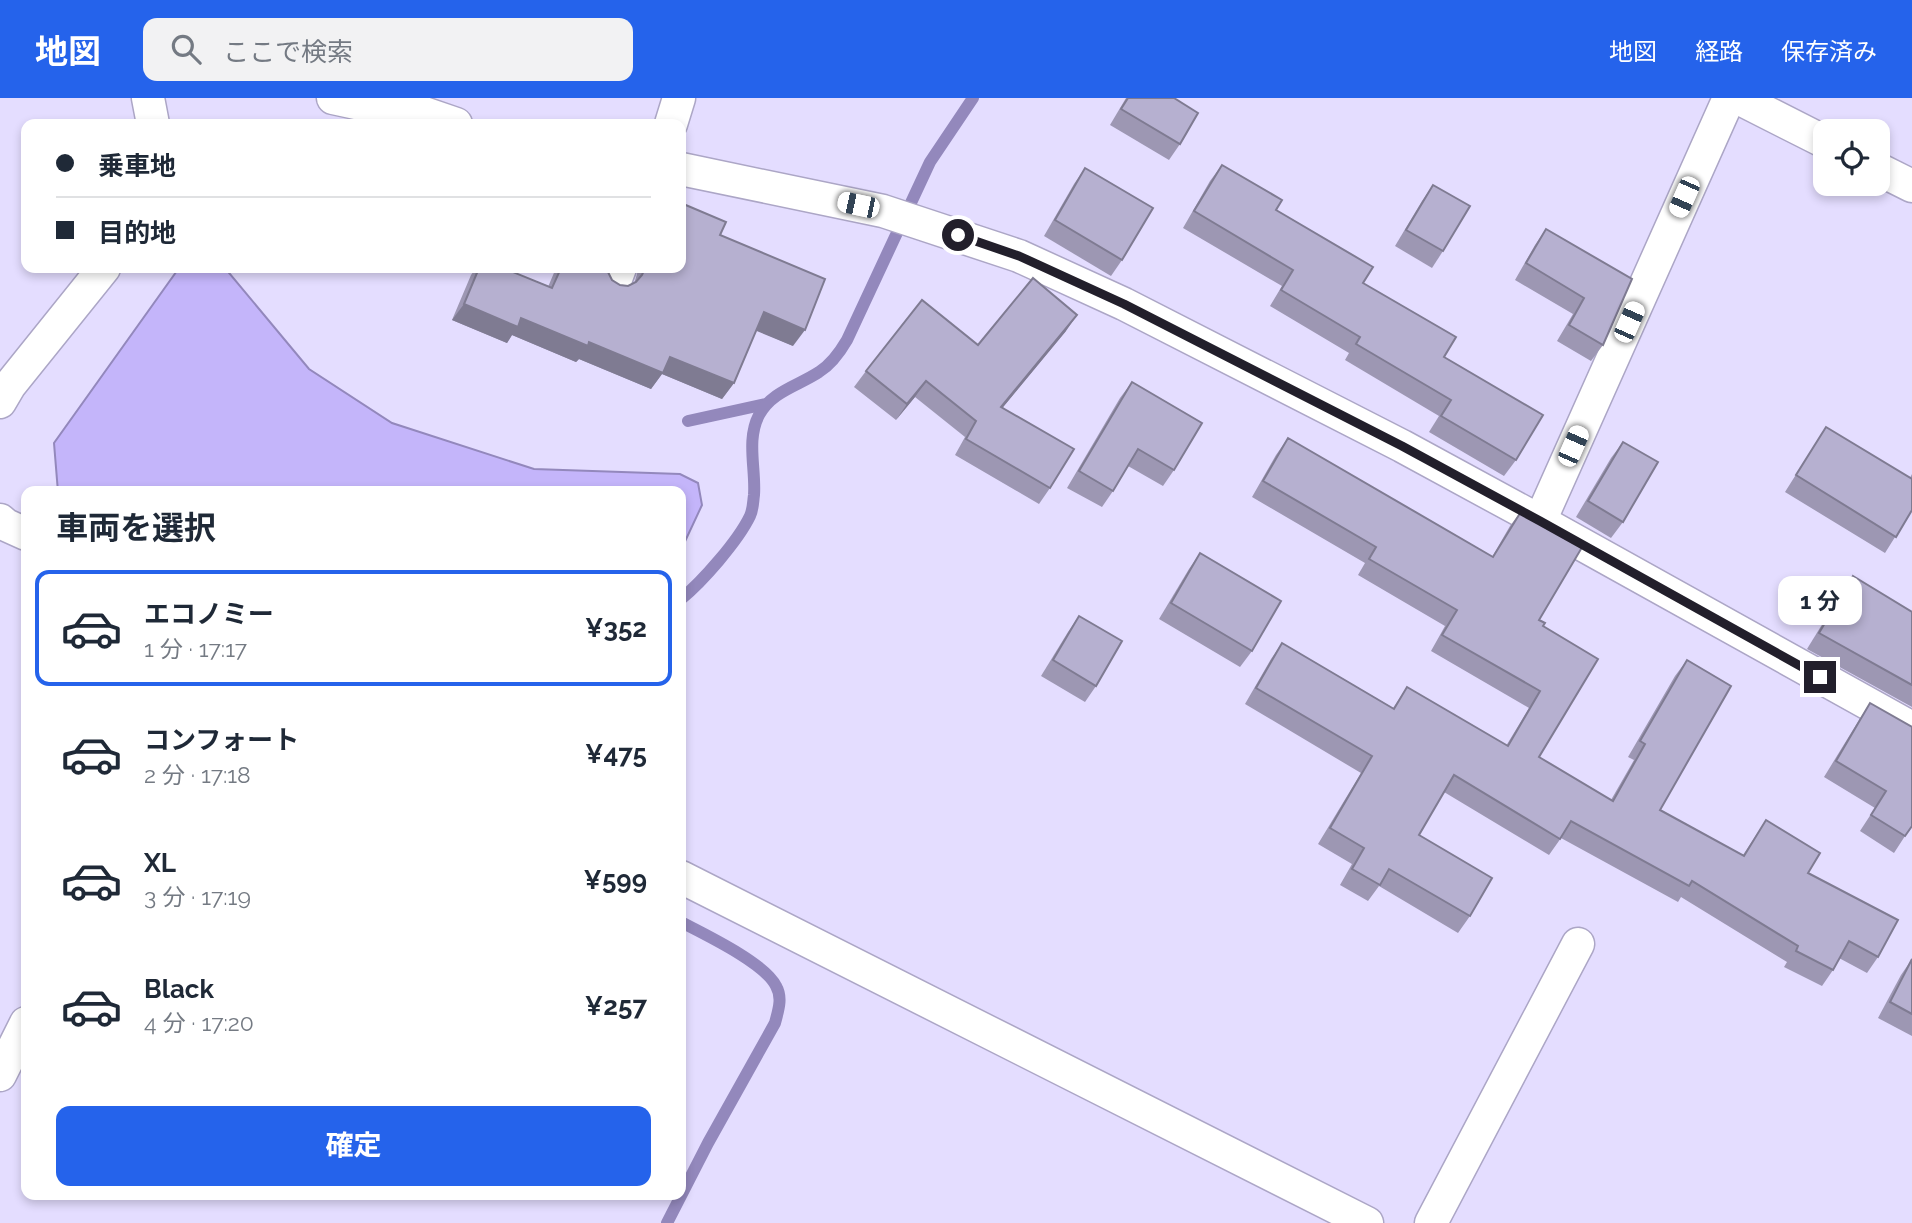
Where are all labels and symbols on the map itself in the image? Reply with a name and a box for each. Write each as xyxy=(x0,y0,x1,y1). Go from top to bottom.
car xyxy=(1666,174,1703,220)
car xyxy=(836,190,881,220)
route start xyxy=(942,219,974,251)
car xyxy=(1611,299,1648,345)
car xyxy=(1555,423,1592,469)
callout: 1 分 xyxy=(1778,575,1862,624)
route end xyxy=(1804,661,1836,693)

